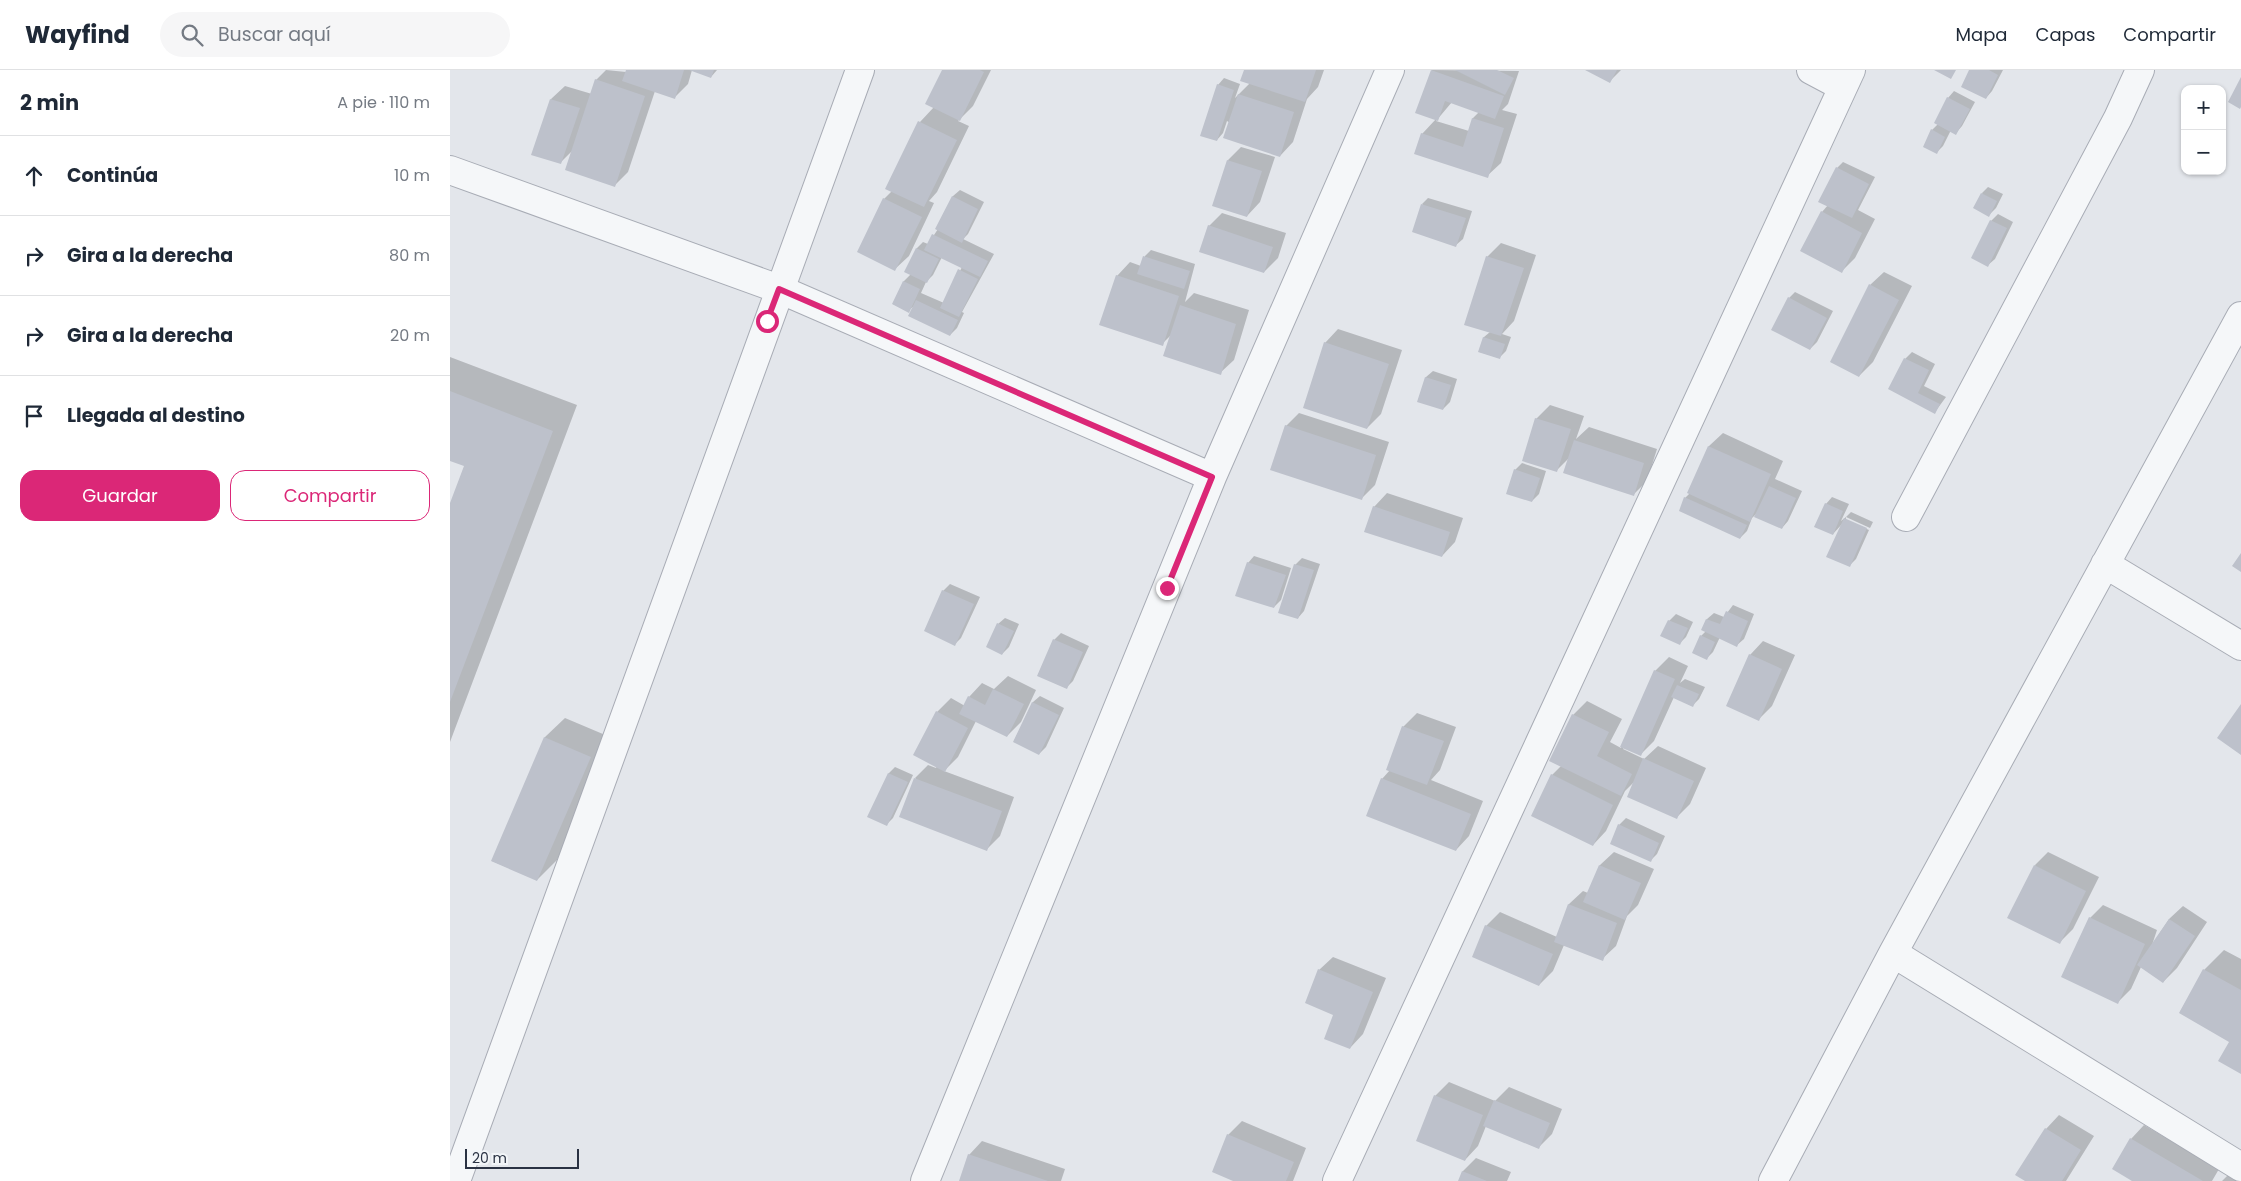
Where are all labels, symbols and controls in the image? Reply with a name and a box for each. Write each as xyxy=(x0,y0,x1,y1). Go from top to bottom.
search box xyxy=(160,12,510,57)
text: Wayfind xyxy=(25,18,130,51)
icon: search xyxy=(178,21,206,49)
text: Buscar aquí xyxy=(218,21,331,48)
text: Mapa xyxy=(1955,22,2008,47)
text: Capas xyxy=(2036,22,2095,47)
text: Compartir xyxy=(2123,22,2216,47)
map controls xyxy=(2181,85,2226,175)
button: + xyxy=(2181,85,2226,130)
text: 2 min xyxy=(20,88,79,117)
text: A pie · 110 m xyxy=(337,91,430,114)
button: − xyxy=(2181,130,2226,175)
icon: ahead xyxy=(20,162,48,190)
text: Continúa xyxy=(67,162,158,189)
text: 10 m xyxy=(394,164,430,187)
icon: right xyxy=(20,242,48,270)
text: Gira a la derecha xyxy=(67,242,233,269)
text: 80 m xyxy=(389,244,430,267)
route start xyxy=(756,310,779,333)
icon: right xyxy=(20,322,48,350)
text: Gira a la derecha xyxy=(67,322,233,349)
text: 20 m xyxy=(390,324,430,347)
icon: arrive xyxy=(20,402,48,430)
text: Llegada al destino xyxy=(67,402,245,429)
button: Guardar xyxy=(20,470,220,521)
button: Compartir xyxy=(230,470,430,521)
route end xyxy=(1156,577,1179,600)
scale bar xyxy=(465,1146,579,1169)
text: 20 m xyxy=(472,1148,507,1168)

